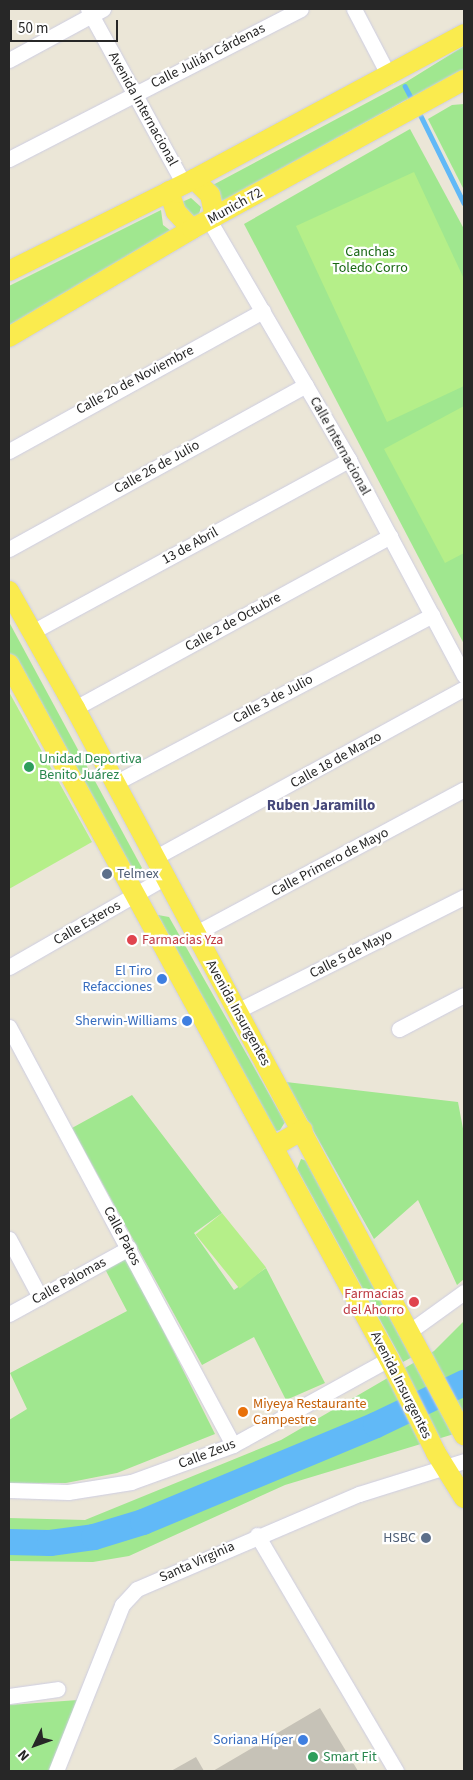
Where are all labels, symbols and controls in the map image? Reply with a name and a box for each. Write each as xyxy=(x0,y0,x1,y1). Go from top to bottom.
scale bar xyxy=(12,10,120,42)
text: 50 m xyxy=(18,18,48,39)
street label: Calle Julián Cárdenas xyxy=(148,20,268,92)
street label: Avenida Internacional xyxy=(105,49,181,169)
street label: Munich 72 xyxy=(205,184,265,228)
park label: Canchas Toledo Corro xyxy=(332,244,408,276)
street label: Calle 20 de Noviembre xyxy=(73,342,197,418)
street label: Calle Internacional xyxy=(306,394,374,498)
street label: Calle 26 de Julio xyxy=(111,437,203,497)
street label: 13 de Abril xyxy=(159,524,221,568)
street label: Calle 2 de Octubre xyxy=(182,589,284,655)
street label: Calle 3 de Julio xyxy=(230,671,316,727)
street label: Calle 18 de Marzo xyxy=(287,728,385,792)
place label: Unidad Deportiva Benito Juárez xyxy=(39,751,142,784)
marker: Unidad Deportiva Benito Juárez xyxy=(23,761,35,773)
district label: Ruben Jaramillo xyxy=(267,797,375,815)
street label: Calle Primero de Mayo xyxy=(268,824,392,900)
place label: Telmex xyxy=(117,866,159,882)
marker: Telmex xyxy=(101,868,113,880)
street label: Calle Esteros xyxy=(51,897,123,949)
street label: Calle 5 de Mayo xyxy=(307,926,395,982)
place label: Farmacias Yza xyxy=(142,932,223,948)
marker: Farmacias Yza xyxy=(126,934,138,946)
street label: Avenida Insurgentes xyxy=(202,957,274,1069)
place label: El Tiro Refacciones xyxy=(82,963,152,996)
marker: El Tiro Refacciones xyxy=(156,973,168,985)
place label: Sherwin-Williams xyxy=(75,1013,177,1029)
marker: Sherwin-Williams xyxy=(181,1015,193,1027)
street label: Calle Patos xyxy=(100,1204,144,1268)
street label: Calle Palomas xyxy=(29,1254,109,1308)
place label: Farmacias del Ahorro xyxy=(343,1286,404,1318)
marker: Farmacias del Ahorro xyxy=(408,1296,420,1308)
street label: Avenida Insurgentes xyxy=(367,1329,435,1441)
place label: Miyeya Restaurante Campestre xyxy=(253,1396,366,1428)
marker: Miyeya Restaurante Campestre xyxy=(237,1406,249,1418)
street label: Calle Zeus xyxy=(176,1435,238,1473)
place label: HSBC xyxy=(383,1530,416,1546)
marker: HSBC xyxy=(420,1532,432,1544)
street label: Santa Virginia xyxy=(157,1538,237,1586)
north arrow xyxy=(10,1720,60,1770)
place label: Soriana Híper xyxy=(213,1732,293,1748)
marker: Soriana Híper xyxy=(297,1734,309,1746)
text: N xyxy=(13,1745,34,1765)
place label: Smart Fit xyxy=(323,1749,377,1765)
marker: Smart Fit xyxy=(307,1751,319,1763)

